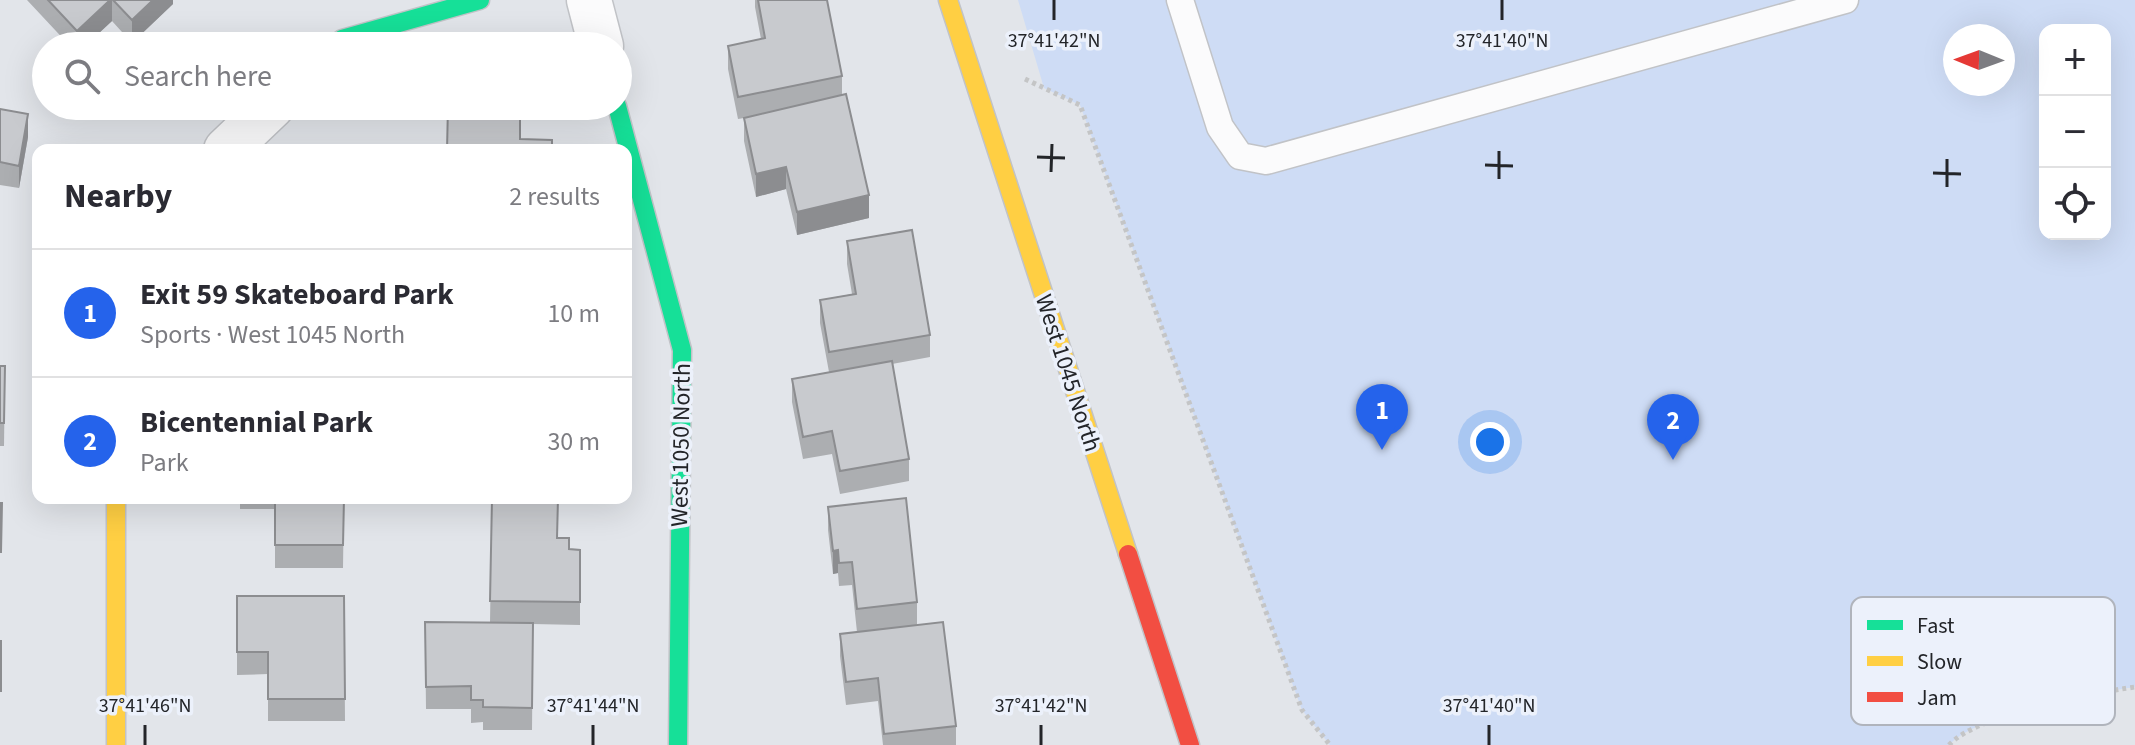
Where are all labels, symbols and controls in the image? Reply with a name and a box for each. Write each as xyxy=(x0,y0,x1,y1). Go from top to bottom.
north arrow xyxy=(1943,24,2015,96)
map controls xyxy=(2039,24,2111,240)
button: + xyxy=(2039,24,2111,96)
text: 37°41'42"N xyxy=(1008,27,1100,55)
text: 37°41'40"N xyxy=(1456,27,1548,55)
search box xyxy=(32,32,632,120)
icon: search xyxy=(60,54,104,98)
text: Search here xyxy=(124,55,272,98)
button: − xyxy=(2039,96,2111,168)
button: locate xyxy=(2039,168,2111,240)
text: Nearby xyxy=(64,172,172,221)
text: 2 results xyxy=(509,178,600,215)
text: Exit 59 Skateboard Park xyxy=(140,273,454,316)
street label: West 1045 North xyxy=(1026,290,1110,456)
text: 1 xyxy=(83,295,97,332)
text: 10 m xyxy=(547,295,600,332)
text: Sports · West 1045 North xyxy=(140,316,405,353)
street label: West 1050 North xyxy=(662,363,700,527)
pin: 1 xyxy=(1356,384,1408,450)
pin: 2 xyxy=(1647,394,1699,460)
text: Bicentennial Park xyxy=(140,401,373,444)
your location xyxy=(1470,422,1510,462)
text: 2 xyxy=(83,423,97,460)
text: 30 m xyxy=(547,423,600,460)
text: Park xyxy=(140,444,189,481)
legend xyxy=(1851,597,2115,725)
text: Fast xyxy=(1917,610,1955,642)
text: Slow xyxy=(1917,646,1962,678)
text: Jam xyxy=(1917,682,1957,714)
text: 37°41'46"N xyxy=(99,692,191,720)
text: 37°41'44"N xyxy=(547,692,639,720)
text: 37°41'42"N xyxy=(995,692,1087,720)
text: 37°41'40"N xyxy=(1443,692,1535,720)

